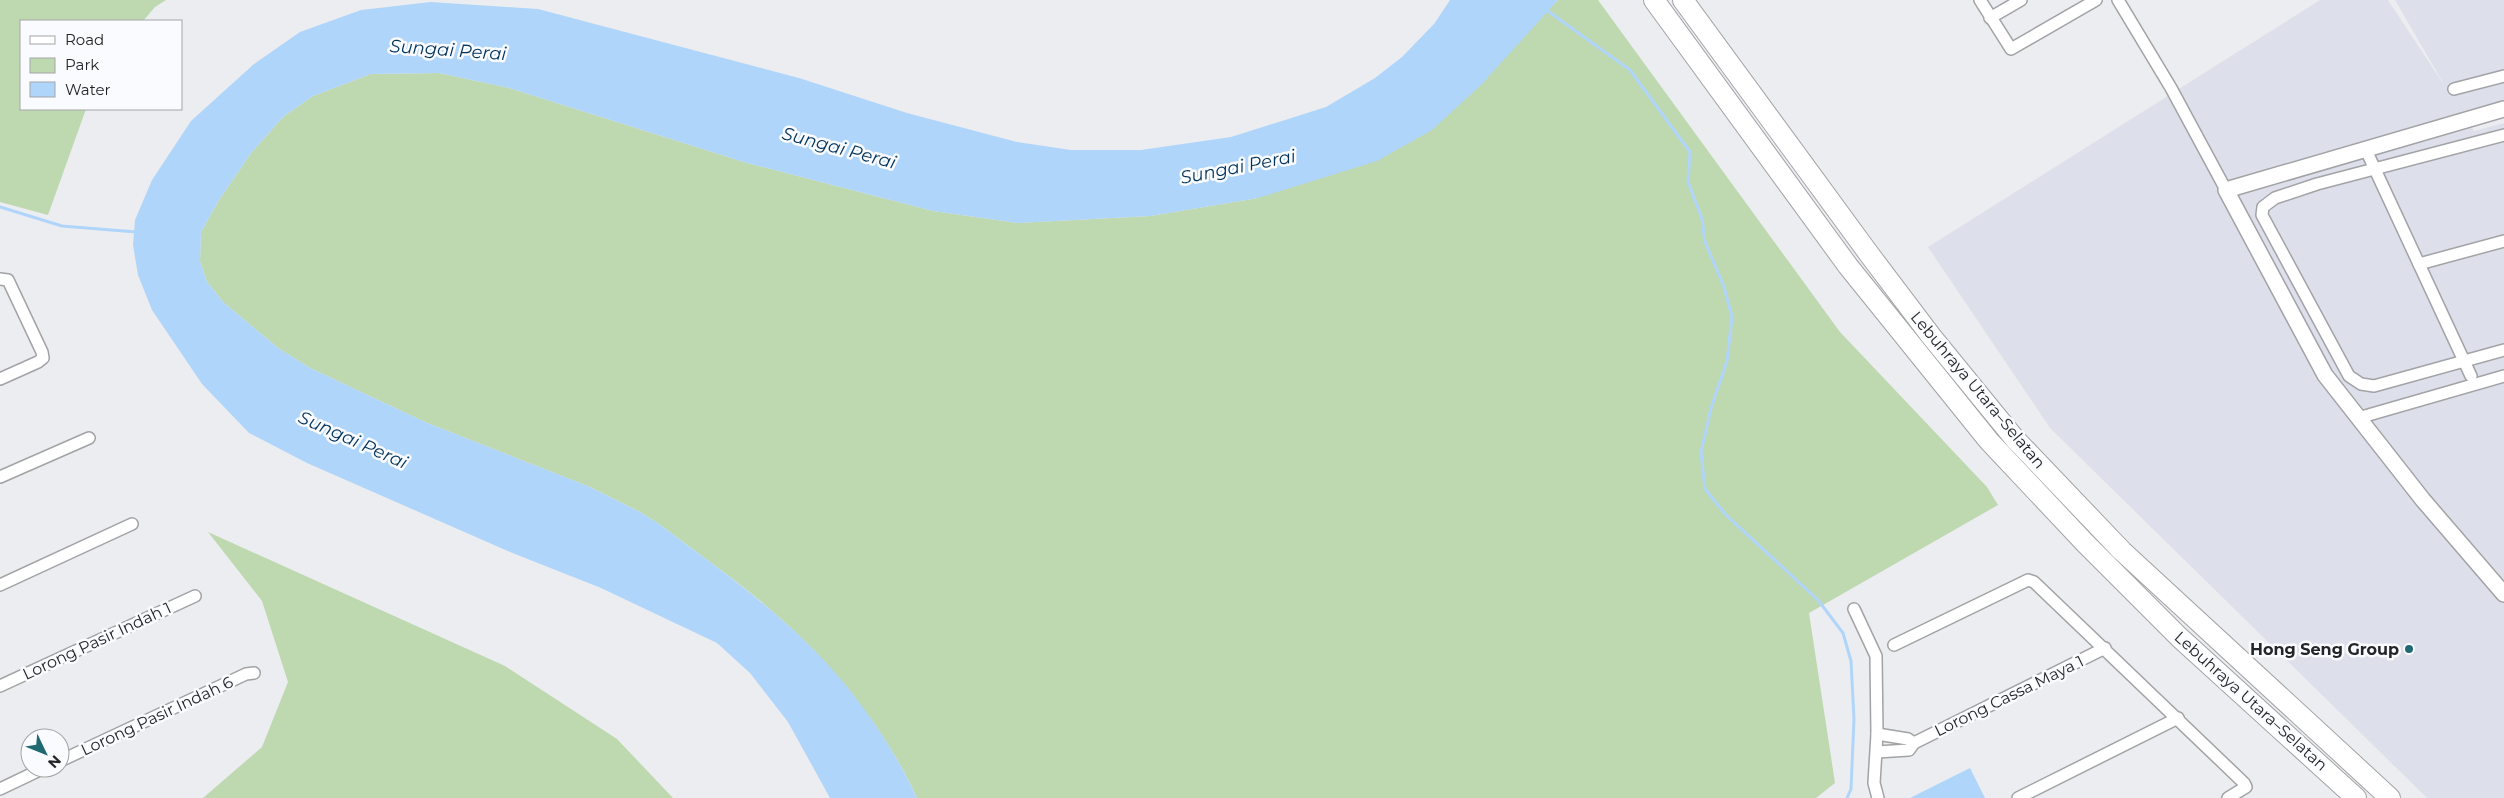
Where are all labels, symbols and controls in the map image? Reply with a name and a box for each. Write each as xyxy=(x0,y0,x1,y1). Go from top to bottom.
legend xyxy=(20,20,182,110)
text: Road xyxy=(65,30,104,49)
water label: Sungai Perai xyxy=(389,35,507,65)
text: Park xyxy=(65,55,99,74)
text: Water xyxy=(65,80,111,99)
water label: Sungai Perai xyxy=(780,122,899,174)
water label: Sungai Perai xyxy=(1178,145,1298,189)
street label: Lebuhraya Utara–Selatan xyxy=(1907,308,2049,472)
water label: Sungai Perai xyxy=(295,406,411,474)
street label: Lorong Pasir Indah 1 xyxy=(20,598,174,684)
street label: Lebuhraya Utara–Selatan xyxy=(2171,627,2331,775)
place label: Hong Seng Group xyxy=(2250,640,2399,659)
marker: Hong Seng Group xyxy=(2403,643,2415,655)
street label: Lorong Cassa Maya 1 xyxy=(1931,652,2087,740)
street label: Lorong Pasir Indah 6 xyxy=(78,672,236,760)
north arrow xyxy=(20,728,70,778)
text: N xyxy=(44,752,65,772)

